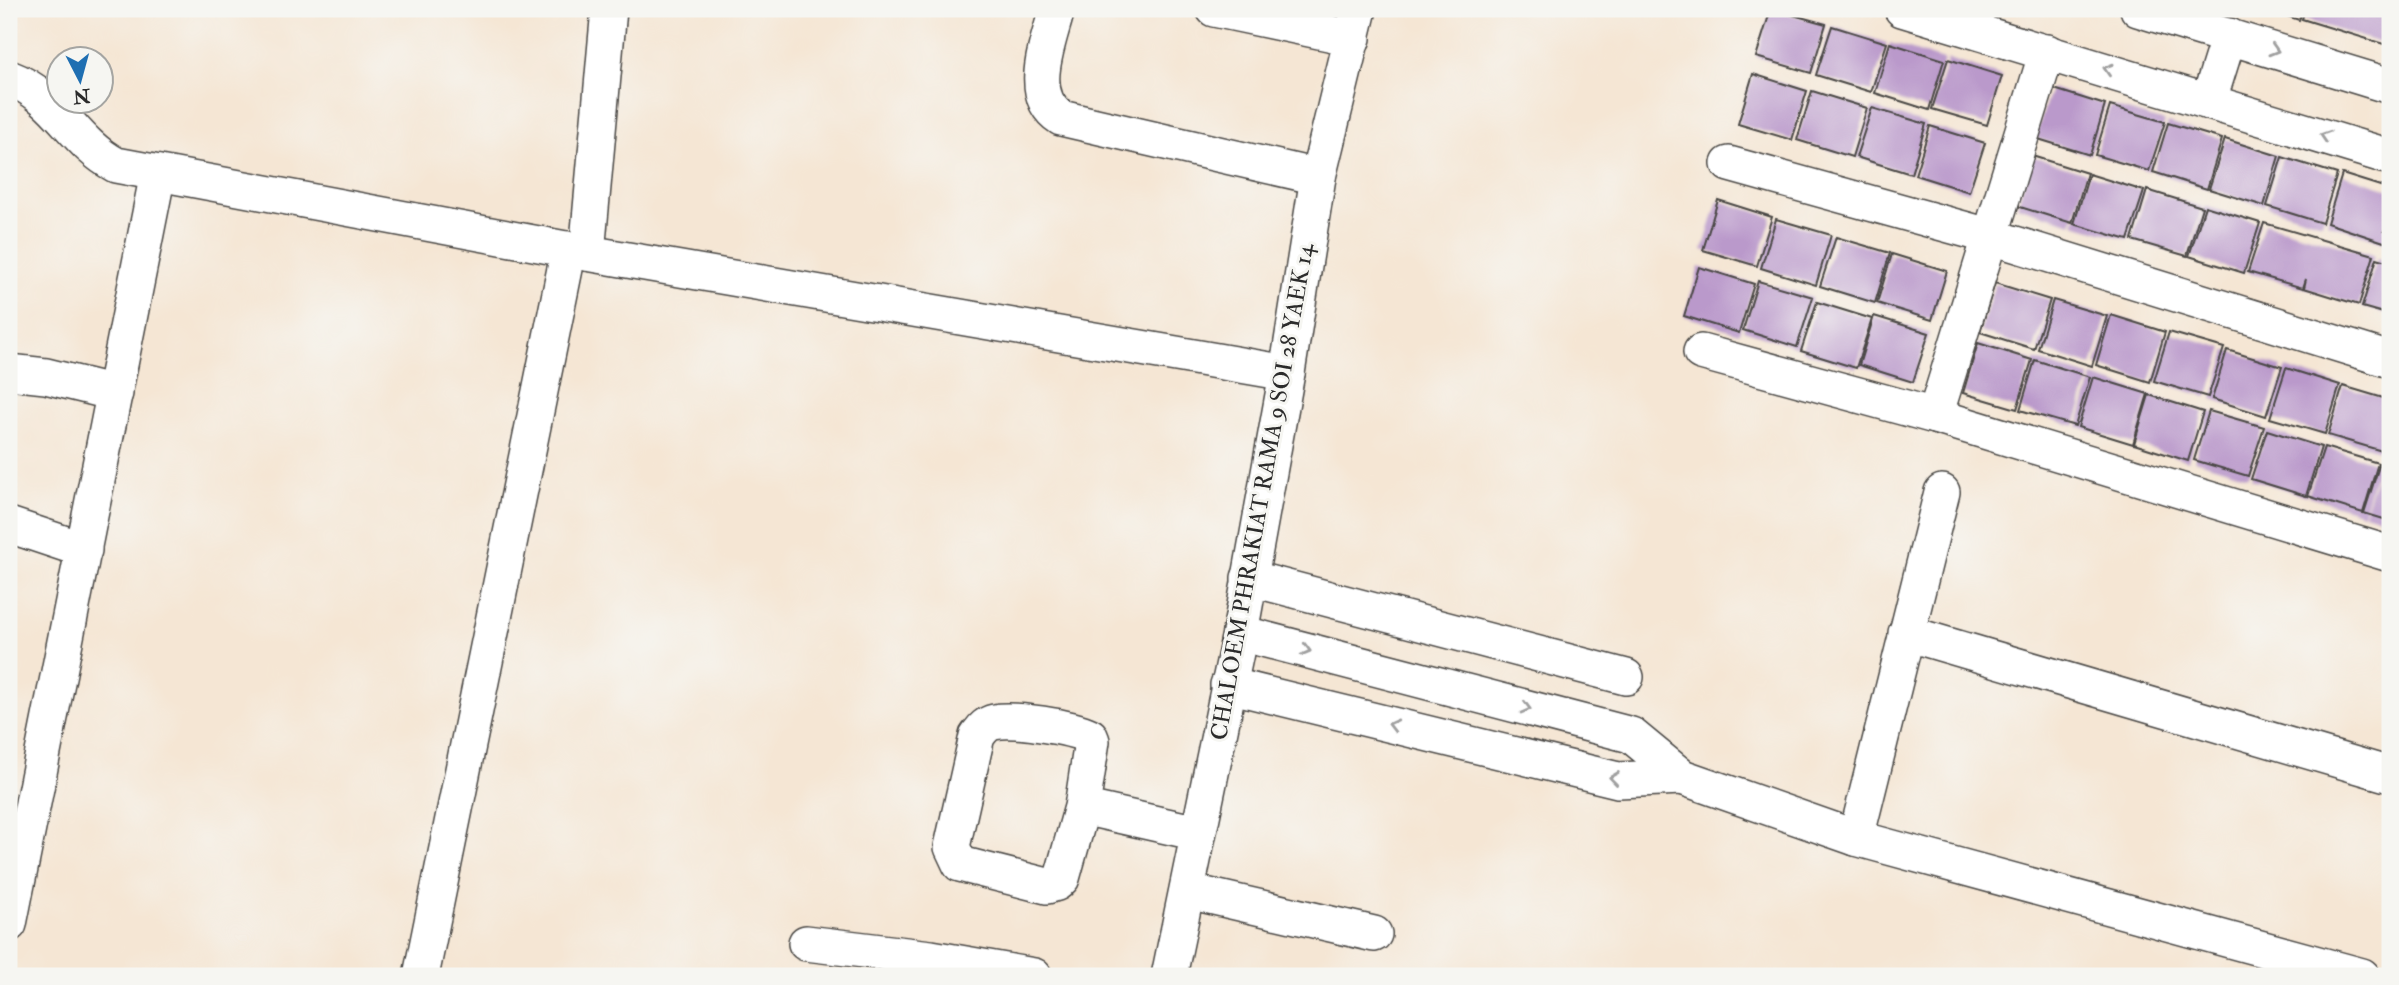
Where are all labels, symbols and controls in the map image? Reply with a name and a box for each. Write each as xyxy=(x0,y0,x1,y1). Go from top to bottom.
one-way arrow xyxy=(2267,42,2280,56)
north arrow xyxy=(46,46,116,116)
one-way arrow xyxy=(2102,63,2114,78)
text: N xyxy=(71,83,92,109)
one-way arrow xyxy=(2319,130,2332,144)
street label: CHALOEM PHRAKIAT RAMA 9 SOI 28 YAEK 14 xyxy=(1204,240,1320,742)
one-way arrow xyxy=(1300,642,1312,656)
one-way arrow xyxy=(1520,699,1532,714)
one-way arrow xyxy=(1387,719,1399,733)
one-way arrow xyxy=(1608,771,1620,786)

